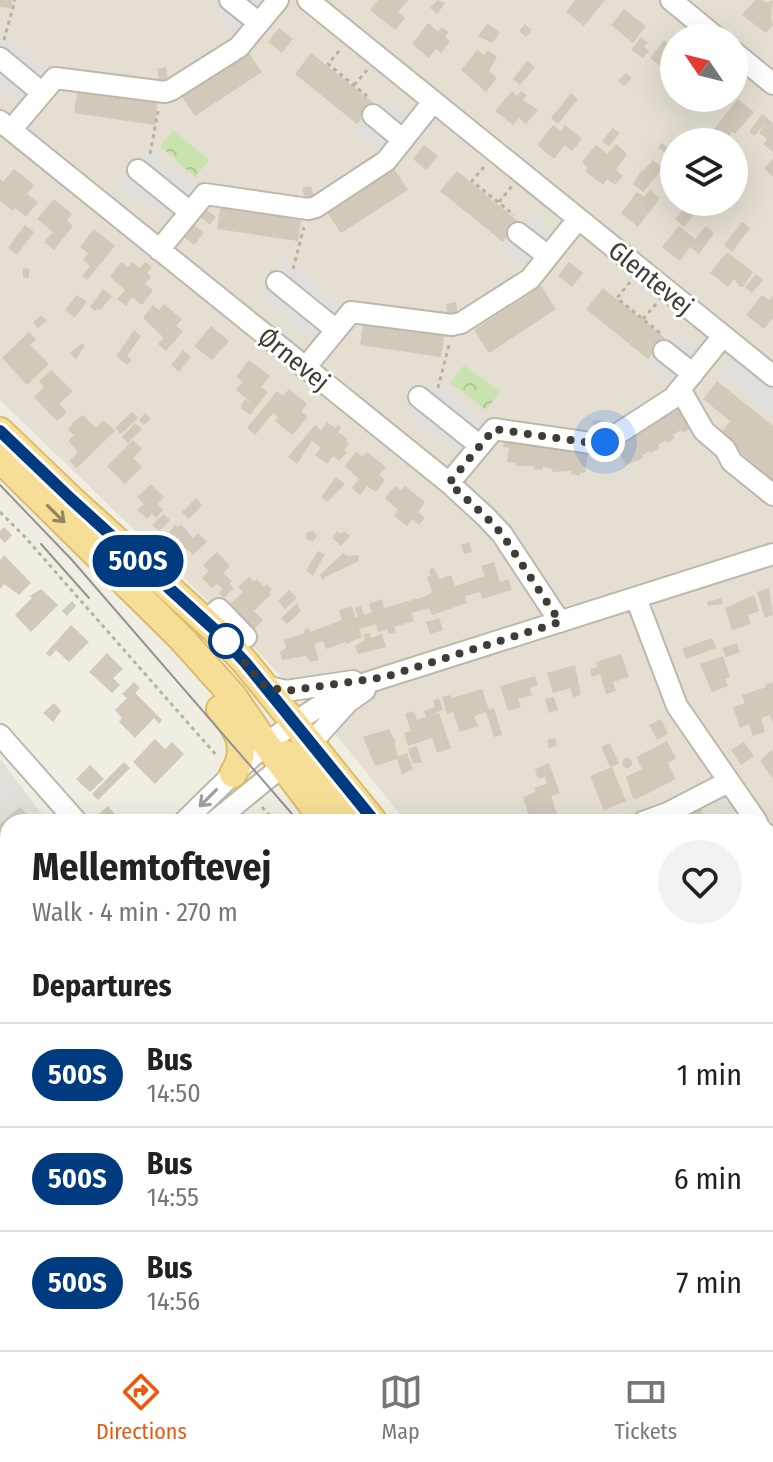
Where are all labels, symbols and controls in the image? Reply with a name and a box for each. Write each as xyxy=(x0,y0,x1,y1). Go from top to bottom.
north arrow xyxy=(660,24,748,112)
map controls xyxy=(660,24,748,216)
button: layers xyxy=(660,128,748,216)
street label: Glentevej xyxy=(602,235,699,322)
street label: Ørnevej xyxy=(252,321,336,397)
your location xyxy=(585,422,625,462)
one-way arrow xyxy=(46,504,65,523)
line badge: 500S xyxy=(82,535,194,587)
text: 500S xyxy=(109,544,167,577)
unlabelled marker xyxy=(209,624,243,658)
one-way arrow xyxy=(199,788,218,807)
button: heart xyxy=(658,840,742,924)
text: Mellemtoftevej xyxy=(32,844,271,890)
text: Walk · 4 min · 270 m xyxy=(32,897,238,928)
text: Departures xyxy=(32,968,172,1004)
text: Bus xyxy=(147,1042,192,1078)
text: 1 min xyxy=(677,1057,742,1093)
text: 500S xyxy=(48,1058,107,1091)
text: 14:50 xyxy=(147,1078,201,1109)
text: Bus xyxy=(147,1146,192,1182)
text: 6 min xyxy=(674,1161,742,1197)
text: 500S xyxy=(48,1162,107,1195)
text: 14:55 xyxy=(147,1182,199,1213)
text: Bus xyxy=(147,1250,192,1286)
text: 7 min xyxy=(676,1265,742,1301)
text: 500S xyxy=(48,1266,107,1299)
text: 14:56 xyxy=(147,1286,200,1317)
tab: Directions xyxy=(96,1370,187,1445)
tab: Map xyxy=(379,1370,423,1445)
tab: Tickets xyxy=(614,1370,677,1445)

